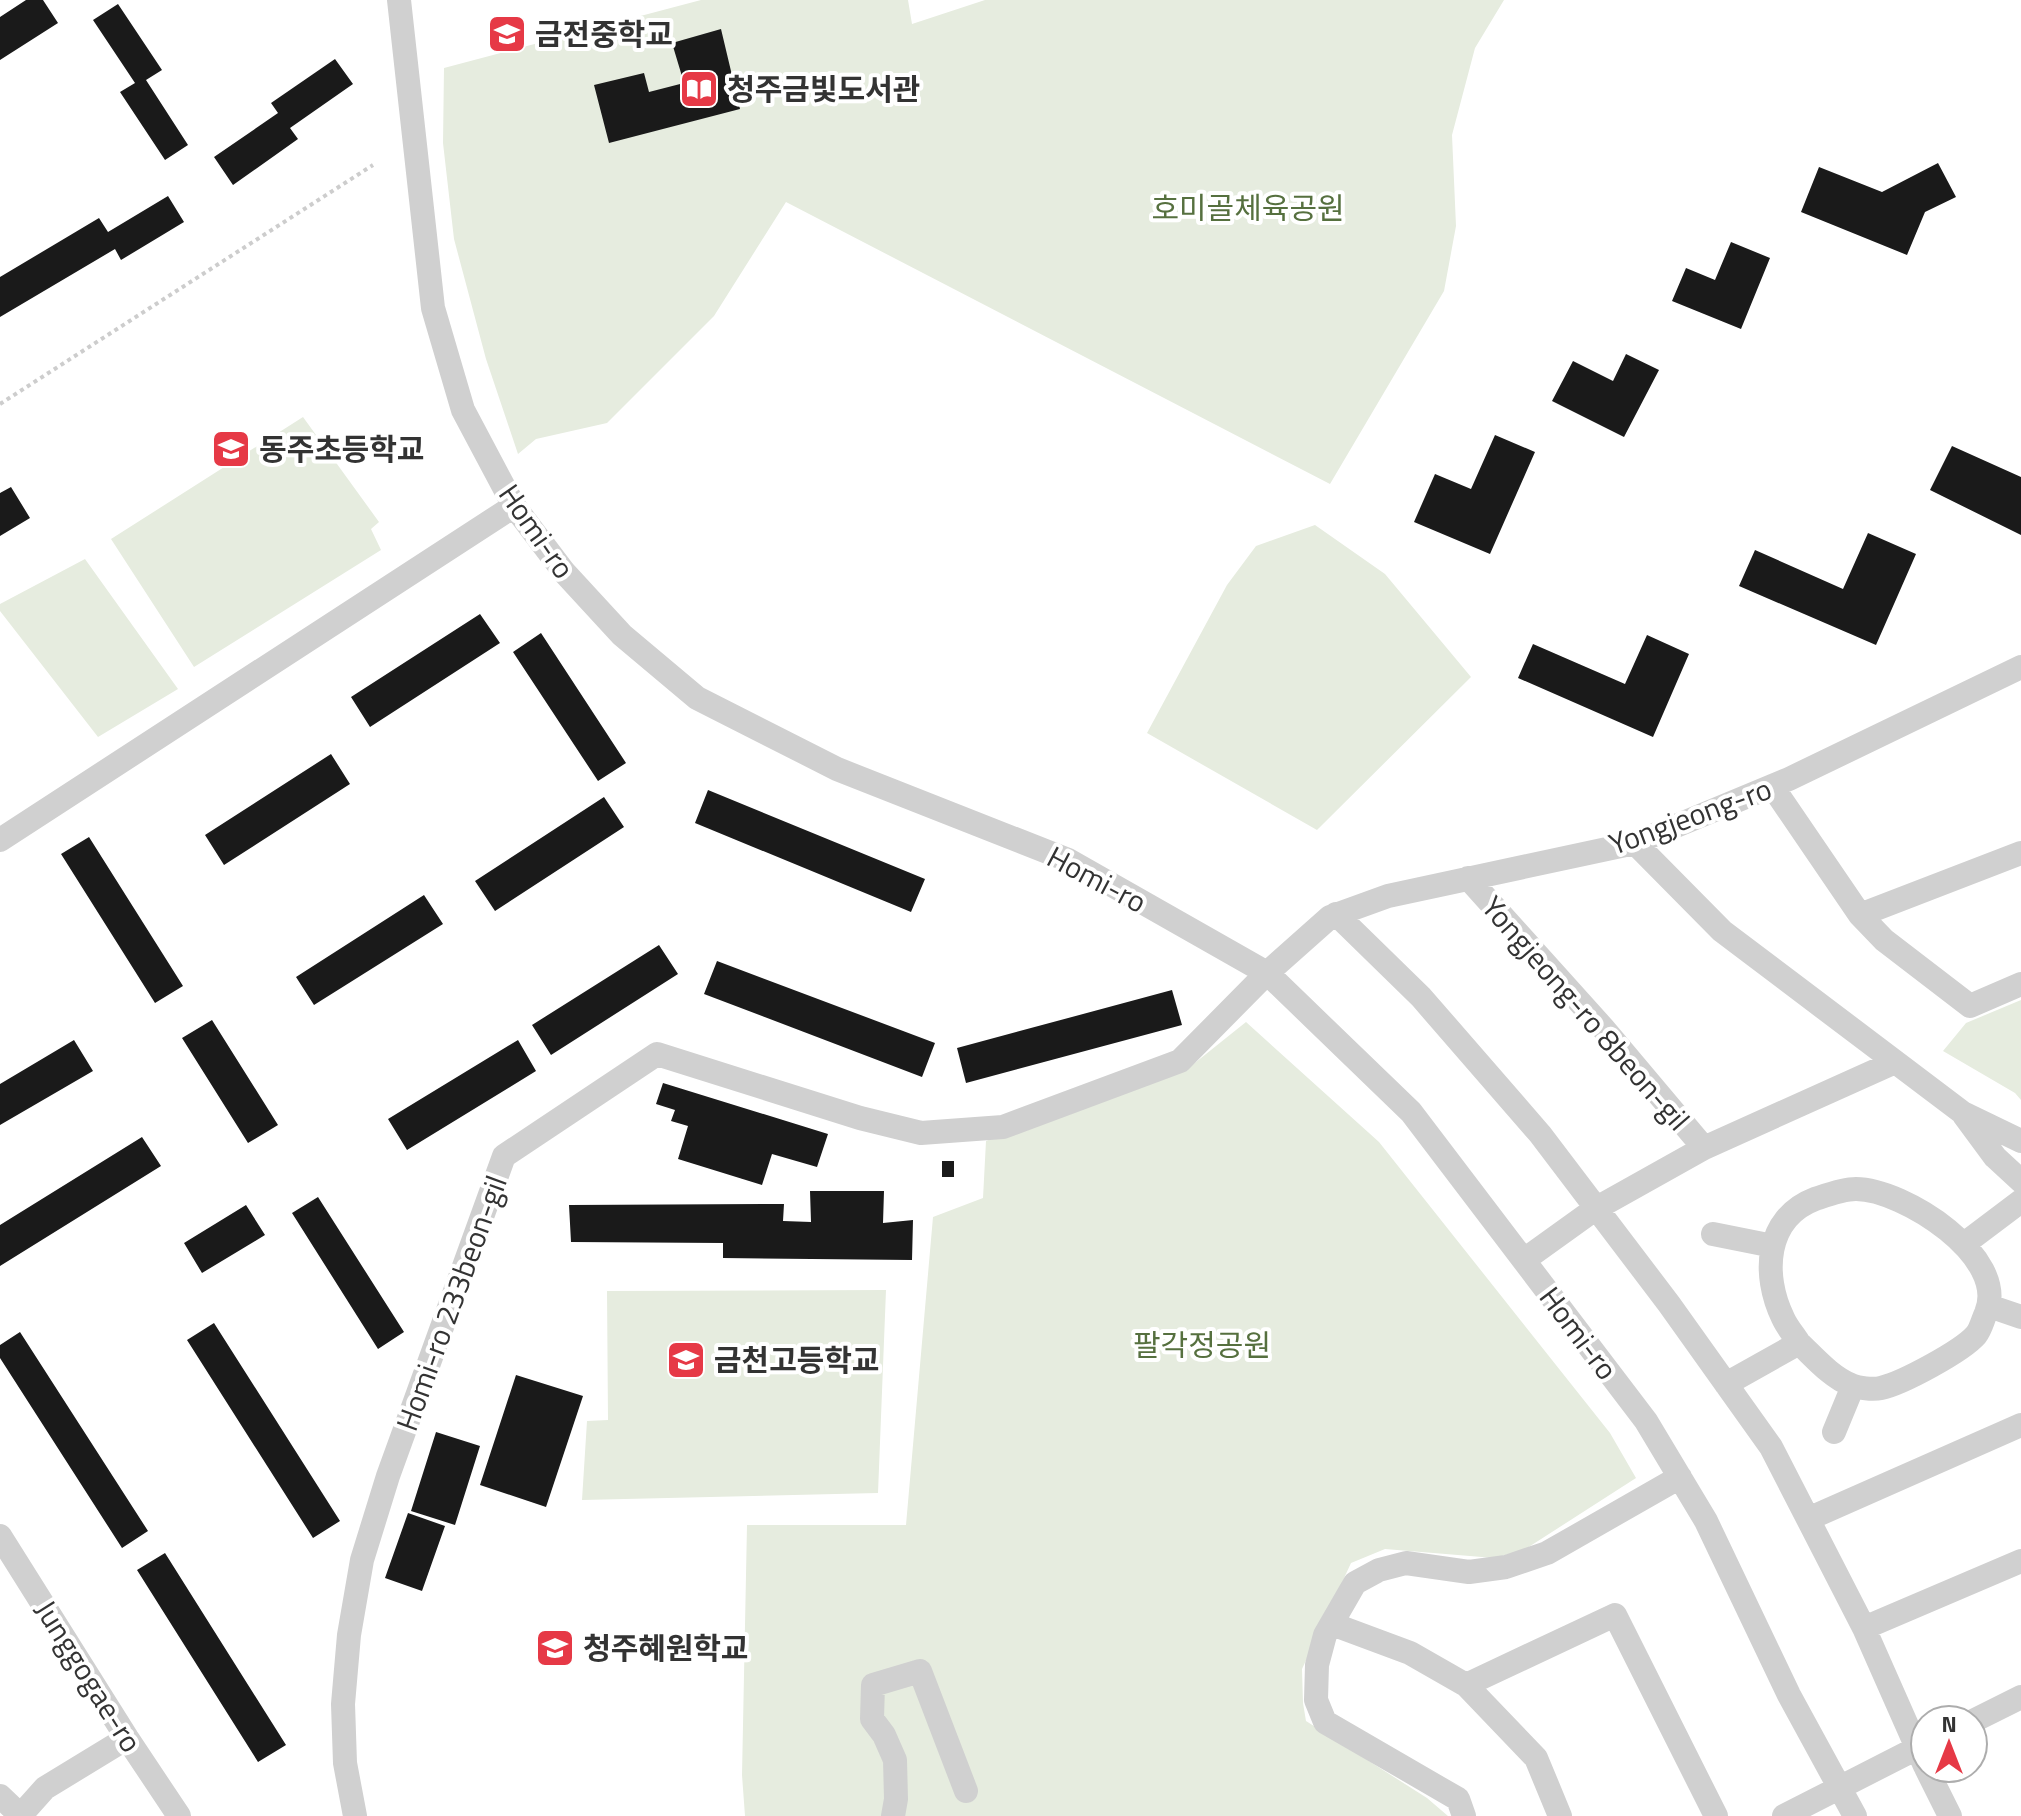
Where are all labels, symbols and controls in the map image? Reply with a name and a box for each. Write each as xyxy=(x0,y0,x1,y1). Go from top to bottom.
place label: 금전중학교 xyxy=(535,11,673,57)
school or university icon: 금전중학교 xyxy=(486,13,528,55)
place label: 청주금빛도서관 xyxy=(727,66,920,112)
library icon: 청주금빛도서관 xyxy=(678,68,720,110)
park label: 호미골체육공원 xyxy=(1151,185,1345,231)
place label: 동주초등학교 xyxy=(259,426,425,472)
school or university icon: 동주초등학교 xyxy=(210,428,252,470)
street label: Homi-ro xyxy=(488,474,586,588)
street label: Yongjeong-ro xyxy=(1602,765,1778,867)
street label: Homi-ro xyxy=(1039,834,1155,924)
street label: Yongjeong-ro 8beon-gil xyxy=(1471,885,1701,1141)
street label: Homi-ro 233beon-gil xyxy=(383,1169,519,1437)
street label: Homi-ro xyxy=(1529,1277,1629,1389)
park label: 팔각정공원 xyxy=(1133,1322,1271,1368)
place label: 금천고등학교 xyxy=(714,1337,880,1383)
school or university icon: 금천고등학교 xyxy=(665,1339,707,1381)
street label: Junggogae-ro xyxy=(24,1591,154,1761)
place label: 청주혜원학교 xyxy=(583,1625,749,1671)
school or university icon: 청주혜원학교 xyxy=(534,1627,576,1669)
north arrow xyxy=(1909,1704,1989,1784)
text: N xyxy=(1941,1707,1957,1741)

